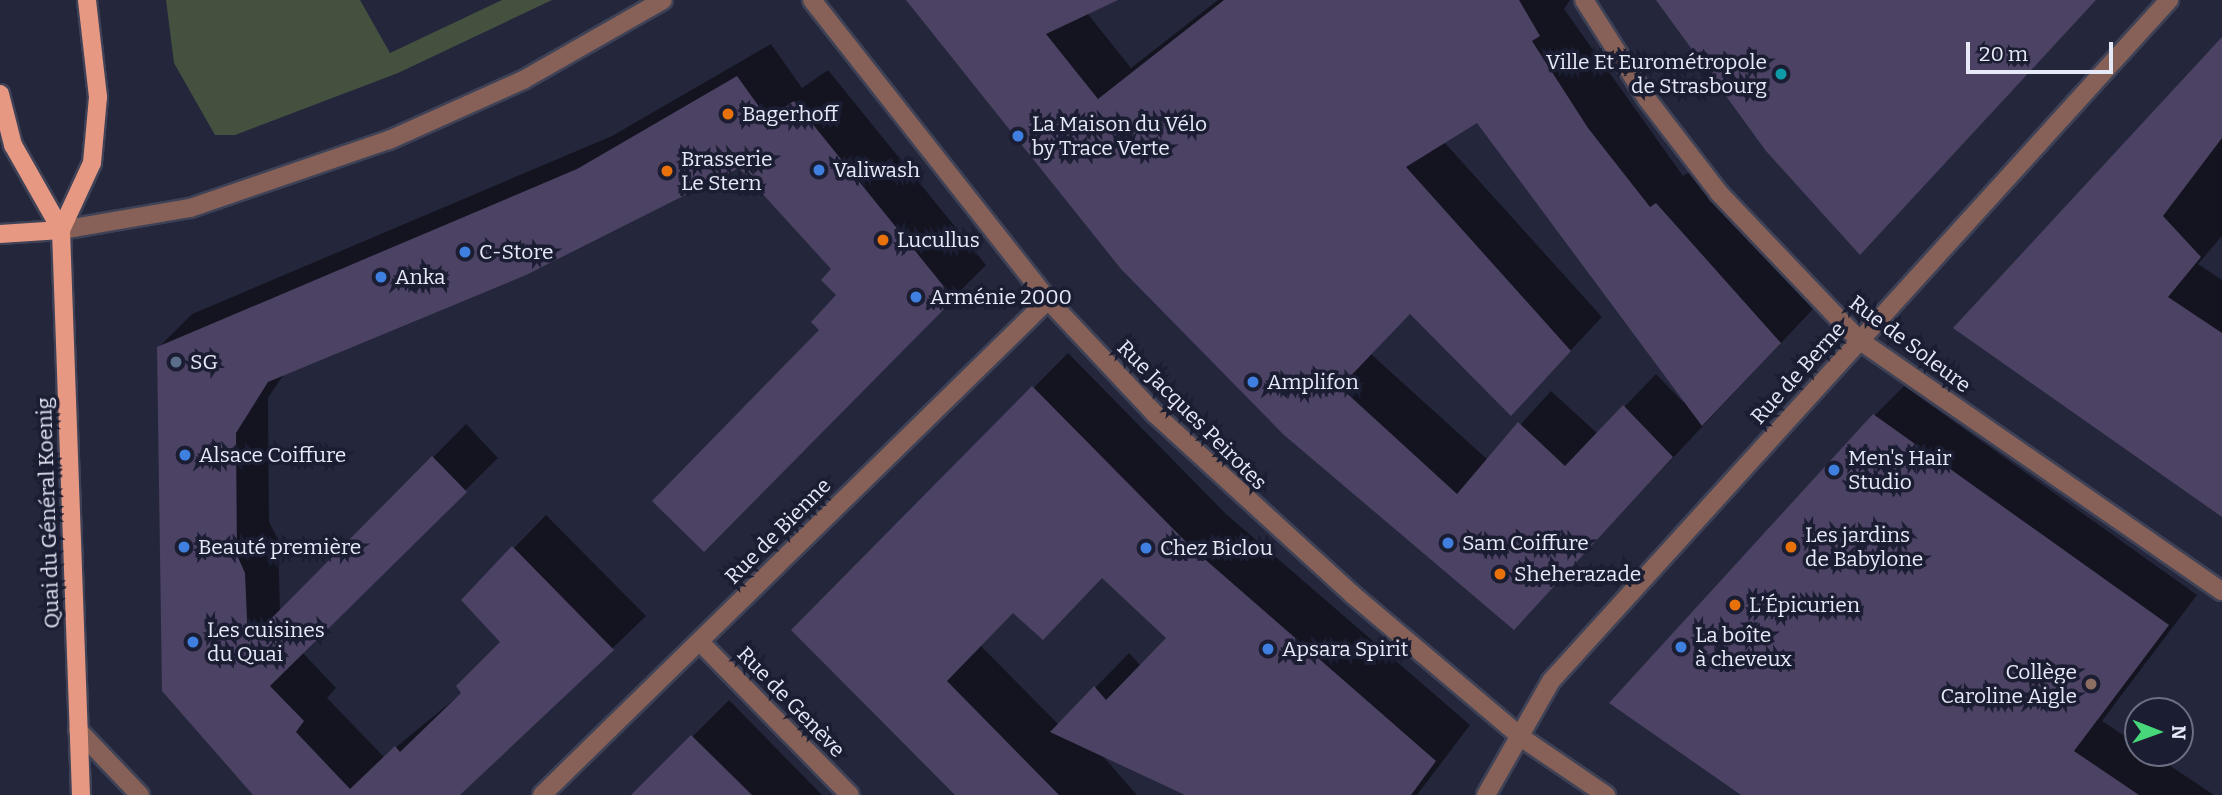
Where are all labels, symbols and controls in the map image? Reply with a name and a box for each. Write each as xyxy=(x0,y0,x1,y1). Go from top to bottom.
scale bar xyxy=(1970,28,2117,72)
text: 20 m xyxy=(1979,41,2028,67)
place label: Ville Et Eurométropole de Strasbourg xyxy=(1546,49,1767,99)
marker: Ville Et Eurométropole de Strasbourg xyxy=(1773,66,1789,82)
place label: Bagerhoff xyxy=(742,101,838,127)
marker: Bagerhoff xyxy=(720,106,736,122)
place label: La Maison du Vélo by Trace Verte xyxy=(1032,111,1207,161)
marker: La Maison du Vélo by Trace Verte xyxy=(1010,128,1026,144)
place label: Brasserie Le Stern xyxy=(681,146,773,196)
place label: Valiwash xyxy=(833,157,920,183)
marker: Valiwash xyxy=(811,162,827,178)
marker: Brasserie Le Stern xyxy=(659,163,675,179)
place label: Lucullus xyxy=(897,227,980,253)
marker: Lucullus xyxy=(875,232,891,248)
place label: C-Store xyxy=(479,239,554,265)
marker: C-Store xyxy=(457,244,473,260)
place label: Anka xyxy=(395,264,446,290)
marker: Anka xyxy=(373,269,389,285)
place label: Arménie 2000 xyxy=(930,284,1072,310)
marker: Arménie 2000 xyxy=(908,289,924,305)
street label: Rue de Soleure xyxy=(1844,290,1976,398)
street label: Rue de Berne xyxy=(1746,317,1850,429)
street label: Rue Jacques Peirotes xyxy=(1112,335,1272,495)
place label: SG xyxy=(190,349,218,375)
marker: SG xyxy=(168,354,184,370)
place label: Amplifon xyxy=(1267,369,1359,395)
marker: Amplifon xyxy=(1245,374,1261,390)
street label: Quai du Général Koenig xyxy=(31,397,65,629)
place label: Alsace Coiffure xyxy=(199,442,346,468)
place label: Men's Hair Studio xyxy=(1848,445,1952,495)
marker: Alsace Coiffure xyxy=(177,447,193,463)
marker: Men's Hair Studio xyxy=(1826,462,1842,478)
street label: Rue de Bienne xyxy=(720,473,836,589)
place label: Les jardins de Babylone xyxy=(1805,522,1923,572)
place label: Sam Coiffure xyxy=(1462,530,1589,556)
place label: Beauté première xyxy=(198,534,361,560)
place label: Chez Biclou xyxy=(1160,535,1273,561)
marker: Sam Coiffure xyxy=(1440,535,1456,551)
marker: Beauté première xyxy=(176,539,192,555)
marker: Les jardins de Babylone xyxy=(1783,539,1799,555)
marker: Chez Biclou xyxy=(1138,540,1154,556)
place label: Sheherazade xyxy=(1514,561,1641,587)
marker: Sheherazade xyxy=(1492,566,1508,582)
place label: L’Épicurien xyxy=(1749,592,1860,618)
marker: L’Épicurien xyxy=(1727,597,1743,613)
place label: Les cuisines du Quai xyxy=(207,617,325,667)
place label: La boîte à cheveux xyxy=(1695,622,1792,672)
marker: Les cuisines du Quai xyxy=(185,634,201,650)
place label: Apsara Spirit xyxy=(1282,636,1408,662)
marker: La boîte à cheveux xyxy=(1673,639,1689,655)
marker: Apsara Spirit xyxy=(1260,641,1276,657)
street label: Rue de Genève xyxy=(732,642,850,762)
place label: Collège Caroline Aigle xyxy=(1941,659,2077,709)
marker: Collège Caroline Aigle xyxy=(2083,676,2099,692)
north arrow xyxy=(2124,697,2194,767)
text: N xyxy=(2167,725,2190,740)

